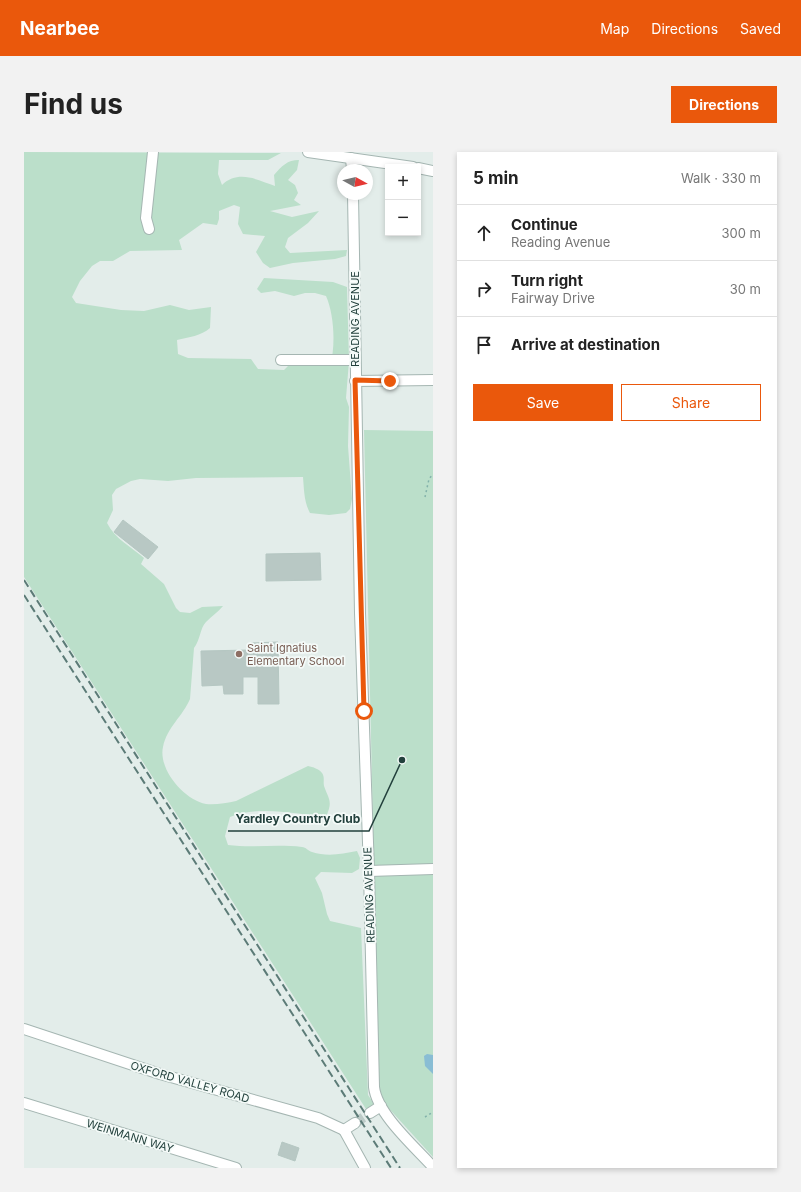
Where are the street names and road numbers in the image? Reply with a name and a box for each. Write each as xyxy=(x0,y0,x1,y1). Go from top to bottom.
street label: READING AVENUE xyxy=(348,271,362,367)
street label: READING AVENUE xyxy=(360,847,378,943)
street label: OXFORD VALLEY ROAD xyxy=(129,1058,251,1106)
street label: WEINMANN WAY xyxy=(85,1116,176,1156)

